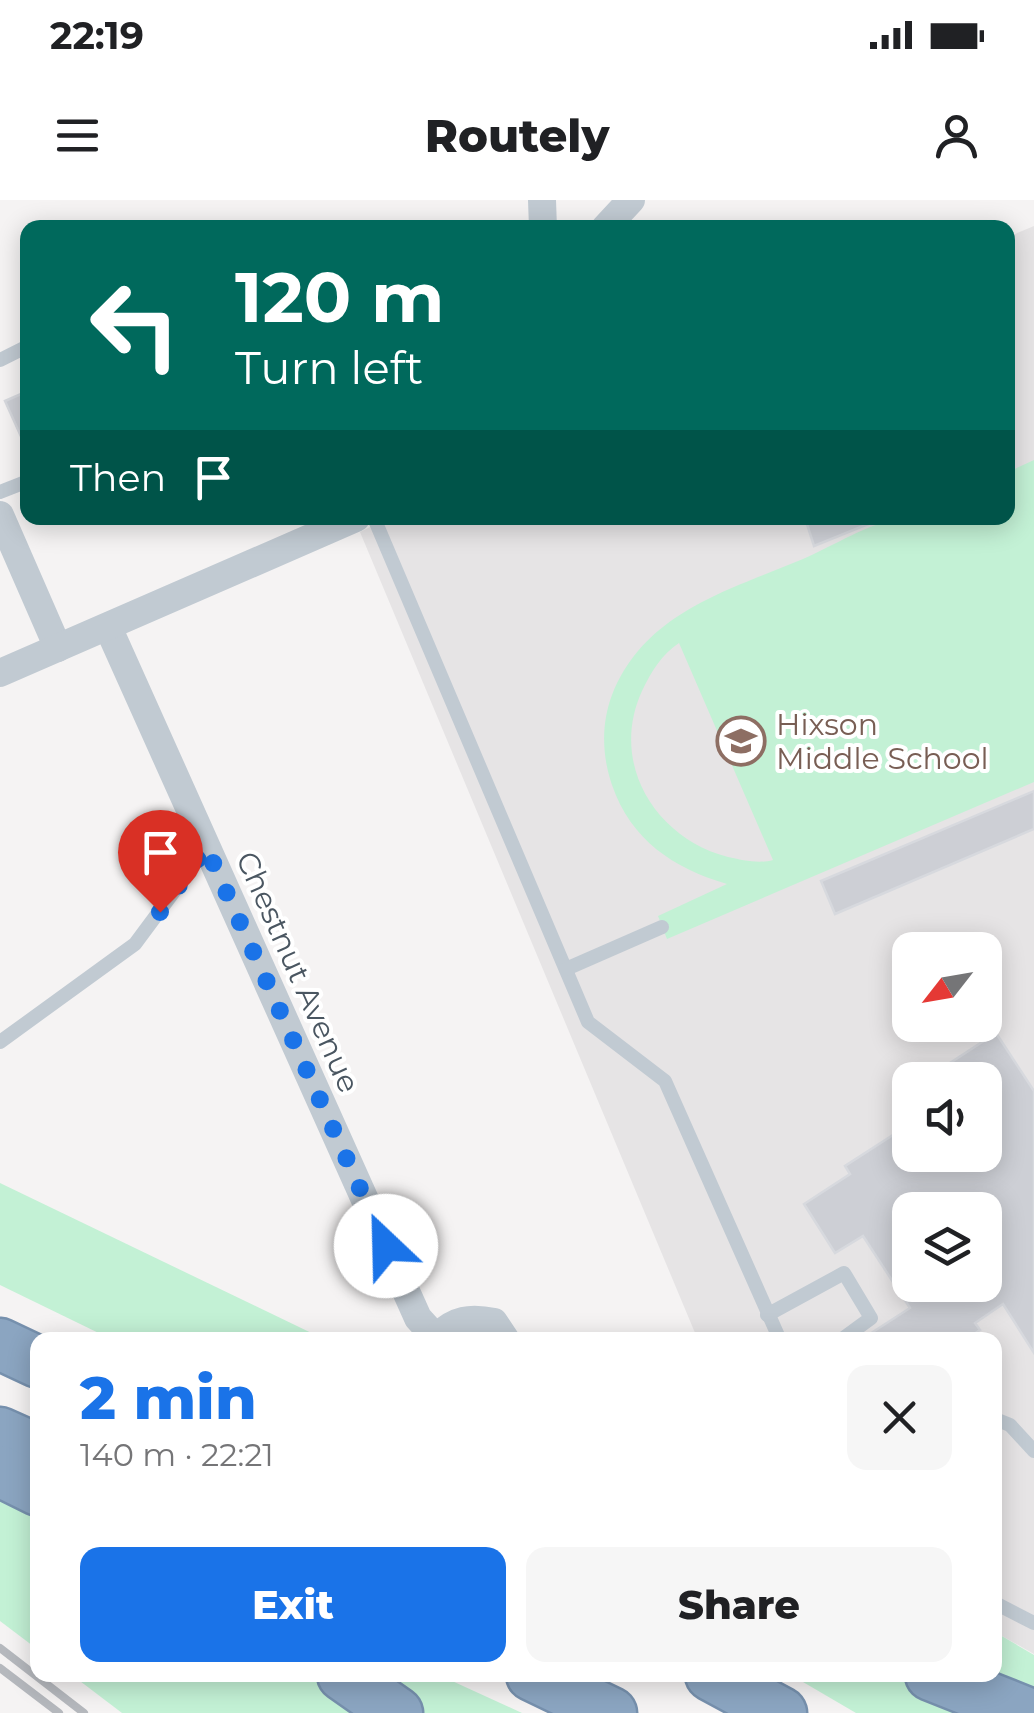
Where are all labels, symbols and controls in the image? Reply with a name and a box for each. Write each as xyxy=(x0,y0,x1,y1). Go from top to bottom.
text: 22:19 xyxy=(50,12,144,59)
icon: menu xyxy=(50,108,105,163)
text: Routely xyxy=(425,108,609,163)
icon: person xyxy=(929,108,984,163)
text: 120 m xyxy=(235,254,445,340)
icon: left xyxy=(70,260,200,390)
text: Turn left xyxy=(235,340,423,395)
icon: arrive xyxy=(186,450,241,505)
text: Then xyxy=(70,454,166,501)
place label: Hixson Middle School xyxy=(776,706,989,777)
school or university icon: Hixson Middle School xyxy=(715,715,767,767)
pin xyxy=(118,810,203,913)
icon: arrive xyxy=(133,825,188,880)
street label: Chestnut Avenue xyxy=(228,846,368,1098)
north arrow xyxy=(892,932,1002,1042)
map controls xyxy=(892,932,1002,1302)
button: sound xyxy=(892,1062,1002,1172)
button: layers xyxy=(892,1192,1002,1302)
position arrow xyxy=(334,1194,438,1298)
text: 2 min xyxy=(80,1361,257,1434)
button: close xyxy=(847,1365,952,1470)
text: 140 m · 22:21 xyxy=(80,1435,274,1474)
button: Exit xyxy=(80,1547,506,1662)
button: Share xyxy=(526,1547,952,1662)

